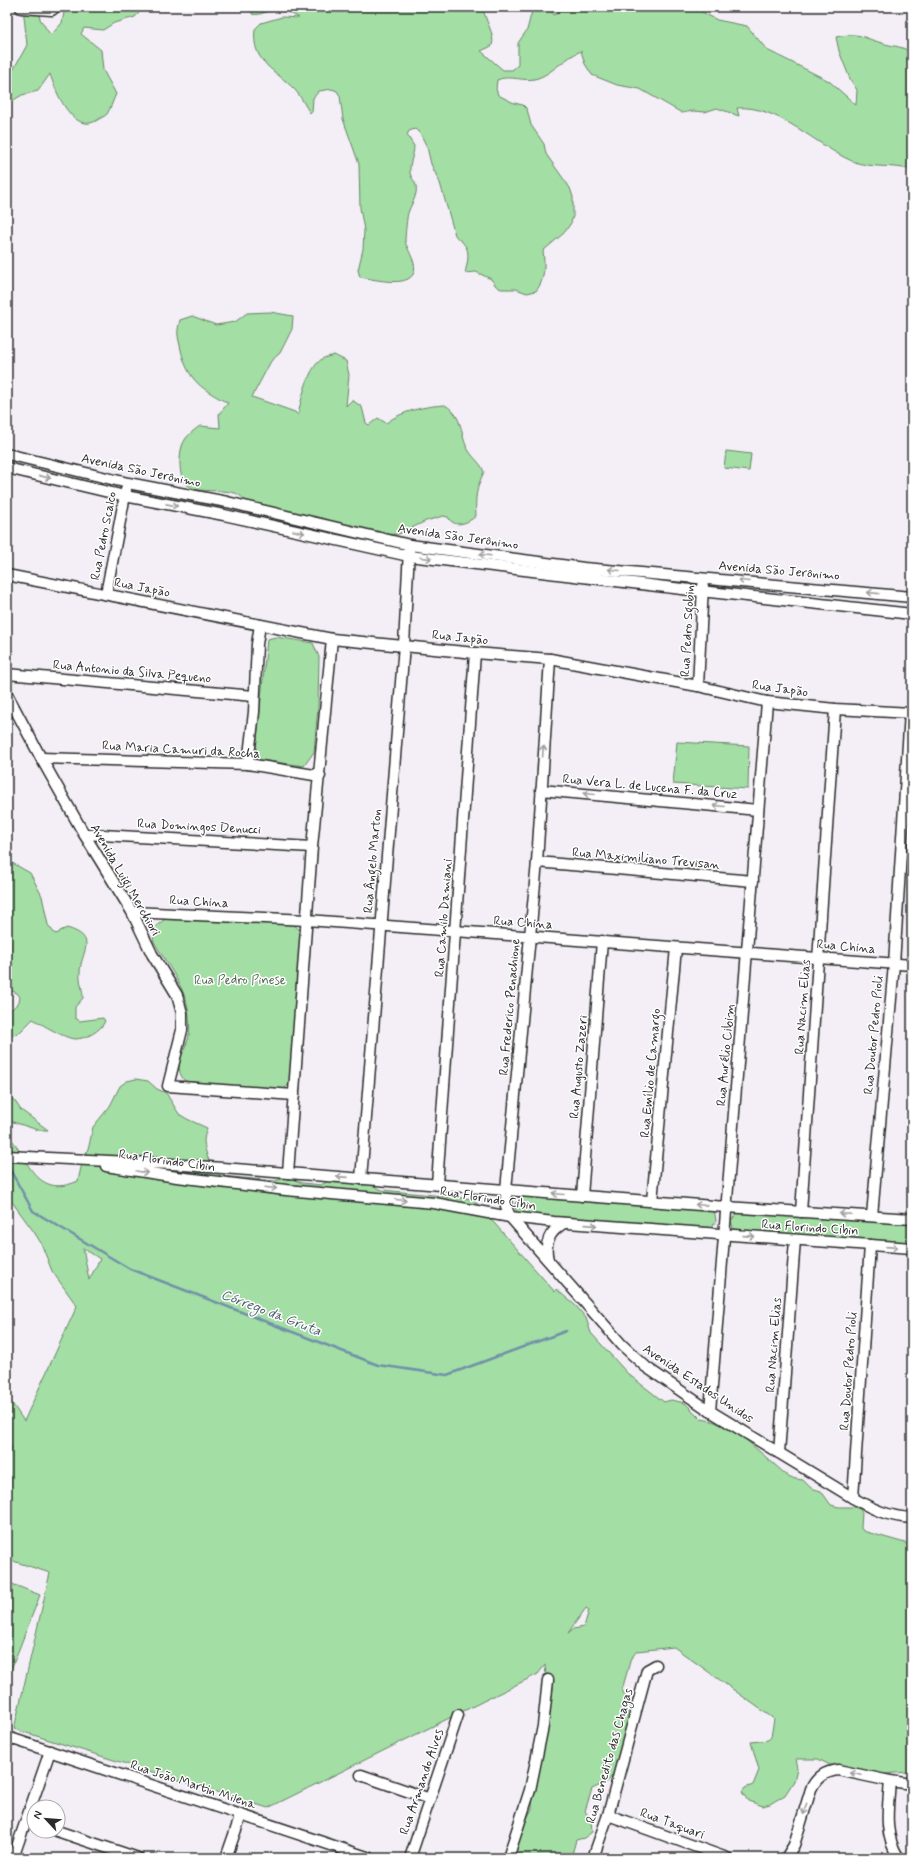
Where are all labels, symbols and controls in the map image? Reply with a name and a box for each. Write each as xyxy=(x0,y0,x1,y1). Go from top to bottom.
street label: Avenida São Jerônimo xyxy=(80,450,202,492)
one-way arrow xyxy=(38,474,51,482)
street label: Rua Pedro Scalco xyxy=(87,490,121,582)
one-way arrow xyxy=(165,502,178,510)
street label: Avenida São Jerônimo xyxy=(397,520,519,554)
one-way arrow xyxy=(292,528,305,536)
one-way arrow xyxy=(479,551,492,559)
one-way arrow xyxy=(419,554,432,562)
street label: Avenida São Jerônimo xyxy=(718,557,840,585)
one-way arrow xyxy=(608,567,621,574)
street label: Rua Japão xyxy=(113,574,172,602)
one-way arrow xyxy=(738,578,751,585)
street label: Rua Pedro Sgobin xyxy=(677,585,701,678)
one-way arrow xyxy=(867,589,880,596)
street label: Rua Japão xyxy=(431,627,489,649)
street label: Rua Antonio da Silva Pequeno xyxy=(52,657,212,687)
street label: Rua Japão xyxy=(751,677,810,701)
street label: Rua Maria Camuri da Rocha xyxy=(101,737,261,763)
one-way arrow xyxy=(540,745,547,758)
street label: Rua Vera L. de Lucena F. da Cruz xyxy=(562,771,739,803)
one-way arrow xyxy=(583,790,596,798)
one-way arrow xyxy=(713,803,726,810)
street label: Rua Ângelo Marton xyxy=(360,808,388,914)
street label: Rua Domingos Denucci xyxy=(137,815,261,839)
street label: Avenida Luigi Merchiori xyxy=(84,821,164,940)
street label: Rua Maximiliano Trevisan xyxy=(571,844,721,874)
street label: Rua Camilo Damiani xyxy=(431,858,457,978)
street label: Rua China xyxy=(169,892,229,912)
street label: Rua China xyxy=(493,912,553,934)
street label: Rua China xyxy=(816,936,877,958)
street label: Rua Frederico Penachione xyxy=(496,938,524,1076)
street label: Rua Nacim Elias xyxy=(791,959,815,1055)
park label: Rua Pedro Pinese xyxy=(194,972,286,989)
street label: Rua Doutor Pedro Pioli xyxy=(860,975,888,1095)
street label: Rua Aurélio Cibim xyxy=(713,1003,739,1107)
street label: Rua Emílio de Camargo xyxy=(637,1008,667,1139)
street label: Rua Augusto Zazeri xyxy=(566,1015,592,1119)
street label: Rua Florindo Cibin xyxy=(118,1146,216,1176)
one-way arrow xyxy=(136,1168,149,1176)
one-way arrow xyxy=(336,1174,349,1181)
street label: Rua Florindo Cibin xyxy=(439,1183,537,1215)
one-way arrow xyxy=(264,1184,277,1192)
one-way arrow xyxy=(552,1190,565,1197)
one-way arrow xyxy=(394,1196,407,1204)
one-way arrow xyxy=(695,1202,708,1209)
one-way arrow xyxy=(839,1210,852,1218)
street label: Rua Florindo Cibin xyxy=(761,1216,859,1240)
one-way arrow xyxy=(584,1222,597,1229)
one-way arrow xyxy=(742,1233,755,1240)
one-way arrow xyxy=(885,1243,898,1250)
water label: Córrego da Gruta xyxy=(218,1286,324,1342)
street label: Rua Nacim Elias xyxy=(762,1297,786,1393)
street label: Rua Doutor Pedro Pioli xyxy=(836,1311,862,1431)
street label: Avenida Estados Unidos xyxy=(639,1340,757,1428)
street label: Rua Benedito das Chagas xyxy=(583,1686,639,1826)
street label: Rua Armando Alves xyxy=(396,1727,448,1837)
street label: Rua João Martin Milena xyxy=(128,1757,258,1813)
one-way arrow xyxy=(849,1769,862,1777)
north arrow xyxy=(26,1799,66,1839)
one-way arrow xyxy=(801,1802,808,1815)
street label: Rua Taquari xyxy=(637,1804,707,1844)
text: N xyxy=(30,1809,46,1821)

